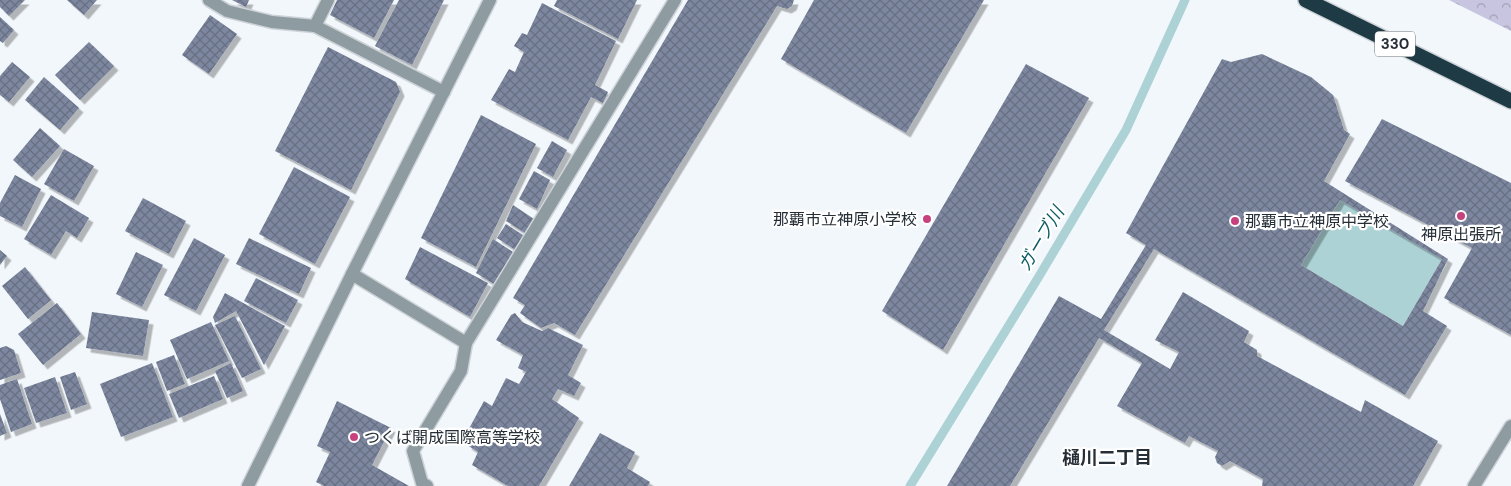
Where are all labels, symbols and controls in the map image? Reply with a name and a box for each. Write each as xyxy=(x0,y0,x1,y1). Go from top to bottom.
road number: 330 xyxy=(1375,32,1415,56)
water label: ガーブ川 xyxy=(1012,201,1071,276)
place label: 那覇市立神原小学校 xyxy=(773,209,917,230)
marker: 神原出張所 xyxy=(1455,210,1467,222)
place label: 那覇市立神原中学校 xyxy=(1245,211,1389,232)
marker: 那覇市立神原小学校 xyxy=(921,213,933,225)
marker: 那覇市立神原中学校 xyxy=(1229,215,1241,227)
place label: 神原出張所 xyxy=(1421,224,1501,245)
place label: つくば開成国際高等学校 xyxy=(364,427,540,448)
marker: つくば開成国際高等学校 xyxy=(348,431,360,443)
district label: 樋川二丁目 xyxy=(1062,446,1152,470)

